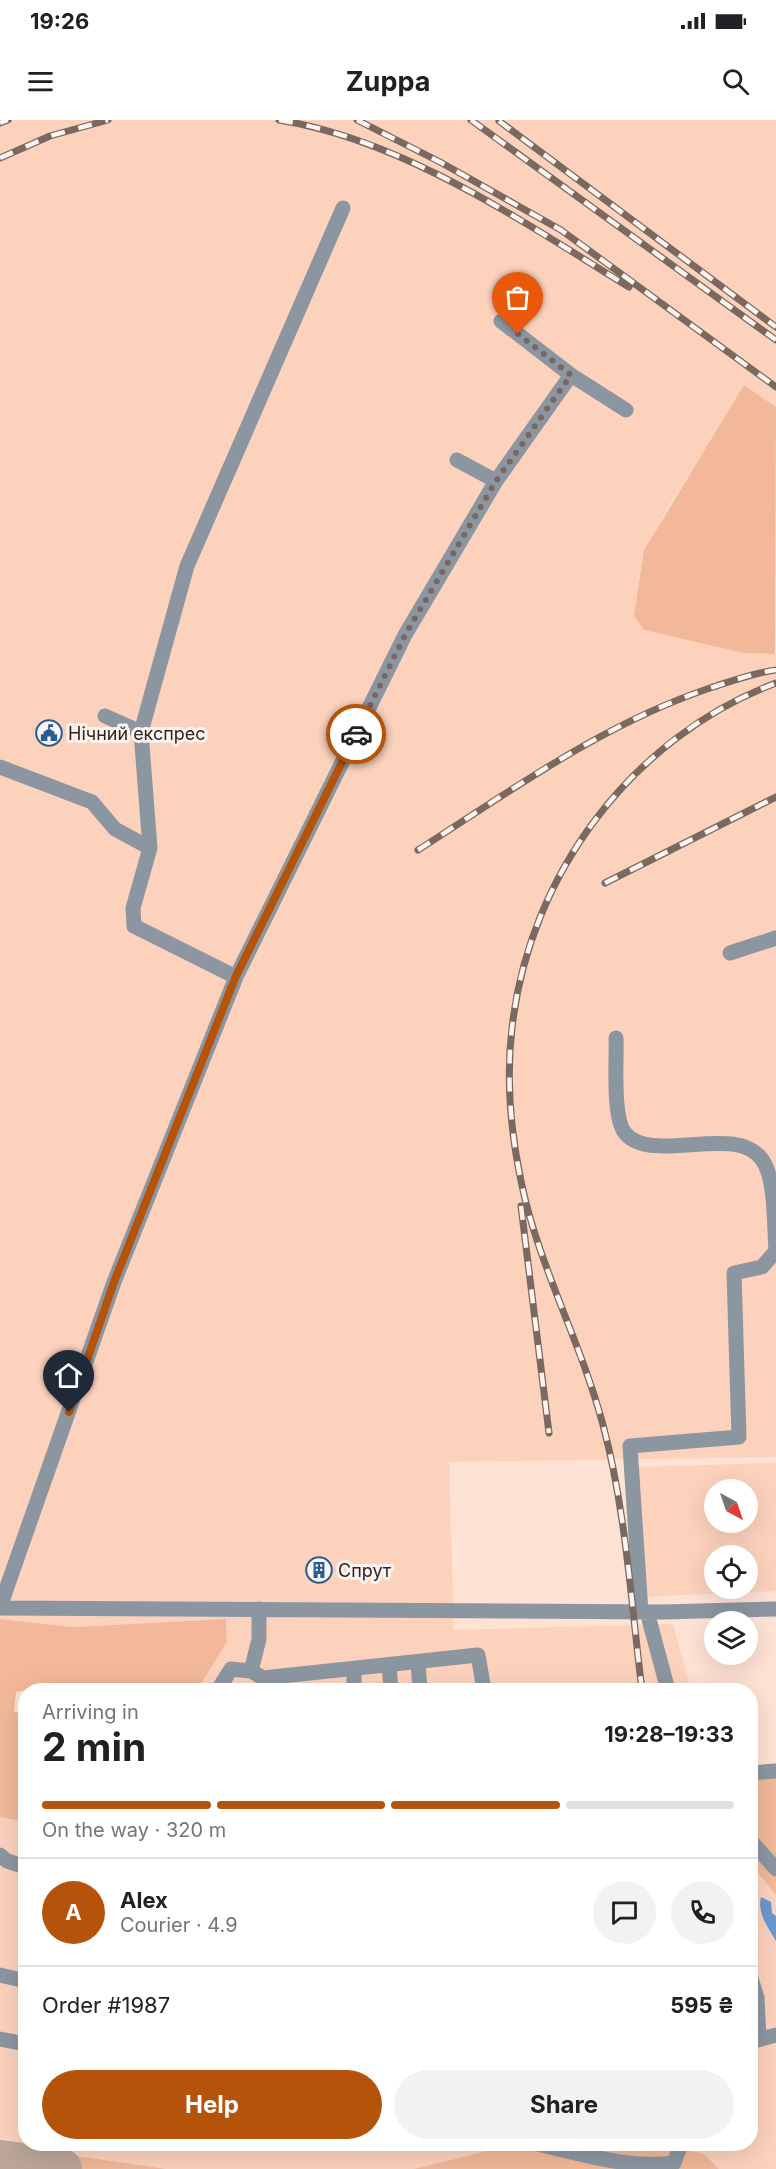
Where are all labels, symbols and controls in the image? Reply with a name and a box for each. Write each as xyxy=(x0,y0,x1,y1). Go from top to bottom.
text: 19:26 xyxy=(30,8,89,34)
icon: menu xyxy=(24,65,57,98)
text: Zuppa xyxy=(346,65,430,98)
icon: search xyxy=(719,65,752,98)
pin xyxy=(492,272,543,334)
icon: bag xyxy=(501,281,534,314)
courier xyxy=(326,704,386,764)
public building icon: Нічний експрес xyxy=(34,718,64,748)
icon: car xyxy=(340,718,373,751)
place label: Нічний експрес xyxy=(68,723,206,744)
pin xyxy=(43,1350,94,1412)
icon: home xyxy=(52,1359,85,1392)
north arrow xyxy=(704,1479,758,1533)
map controls xyxy=(704,1479,758,1665)
button: locate xyxy=(704,1545,758,1599)
building icon: Спрут xyxy=(304,1555,334,1585)
place label: Спрут xyxy=(338,1560,392,1581)
button: layers xyxy=(704,1611,758,1665)
text: Arriving in xyxy=(42,1700,139,1724)
text: 19:28–19:33 xyxy=(604,1721,734,1747)
text: 2 min xyxy=(42,1723,146,1770)
text: On the way · 320 m xyxy=(42,1818,226,1842)
button: chat xyxy=(593,1881,656,1944)
button: phone xyxy=(671,1881,734,1944)
text: Alex xyxy=(120,1887,168,1913)
text: A xyxy=(65,1899,82,1925)
text: Courier · 4.9 xyxy=(120,1913,238,1937)
text: Order #1987 xyxy=(42,1992,170,2018)
text: 595 ₴ xyxy=(670,1992,734,2018)
button: Help xyxy=(42,2070,382,2139)
button: Share xyxy=(394,2070,734,2139)

